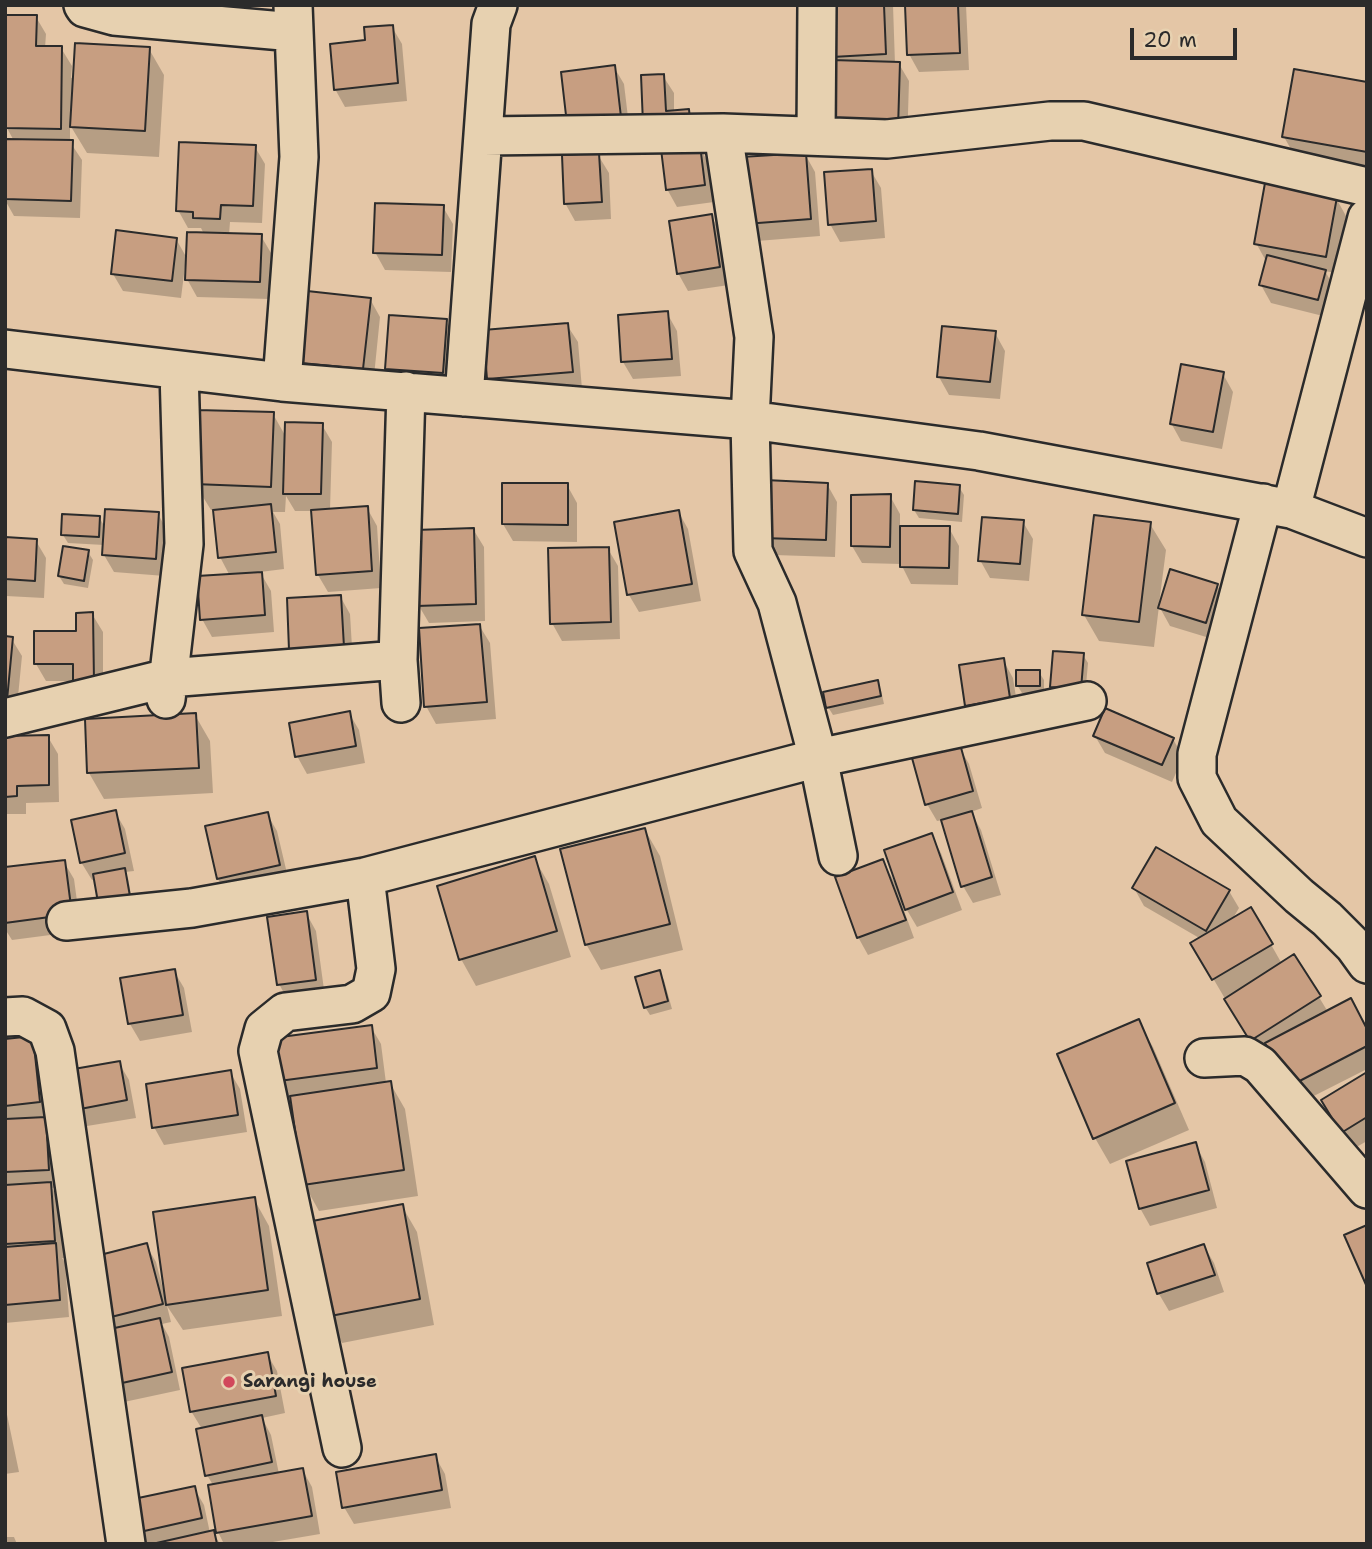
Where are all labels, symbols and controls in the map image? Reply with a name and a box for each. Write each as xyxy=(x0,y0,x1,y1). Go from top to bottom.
scale bar xyxy=(1134,14,1241,58)
text: 20 m xyxy=(1143,26,1197,54)
place label: Sarangi house xyxy=(243,1371,377,1393)
marker: Sarangi house xyxy=(221,1374,237,1390)

